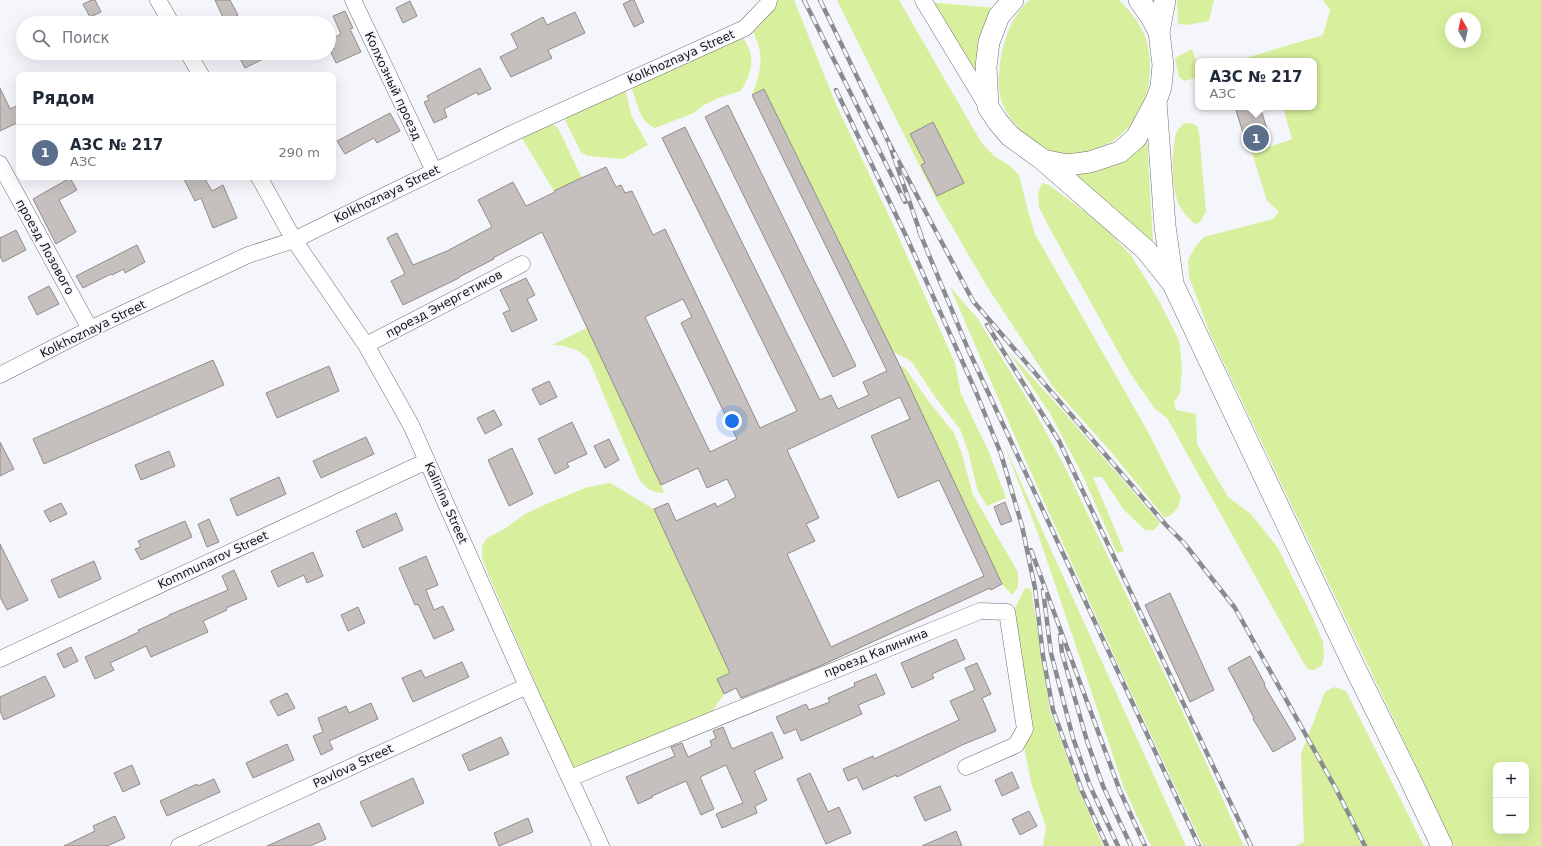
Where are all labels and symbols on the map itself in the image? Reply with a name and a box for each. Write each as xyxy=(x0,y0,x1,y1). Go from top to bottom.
north arrow xyxy=(1445,12,1481,48)
street label: Kolkhoznaya Street xyxy=(625,27,737,87)
street label: Колхозный проезд xyxy=(362,29,424,143)
pin: 1 xyxy=(1243,123,1269,153)
street label: Kolkhoznaya Street xyxy=(332,162,442,226)
street label: проезд Лозового xyxy=(13,197,77,297)
street label: проезд Энергетиков xyxy=(383,267,505,341)
street label: Kolkhoznaya Street xyxy=(38,297,148,361)
your location xyxy=(722,411,742,431)
street label: Kalinina Street xyxy=(422,460,470,546)
street label: Kommunarov Street xyxy=(156,528,271,592)
street label: проезд Калинина xyxy=(822,626,930,680)
street label: Pavlova Street xyxy=(311,741,395,791)

